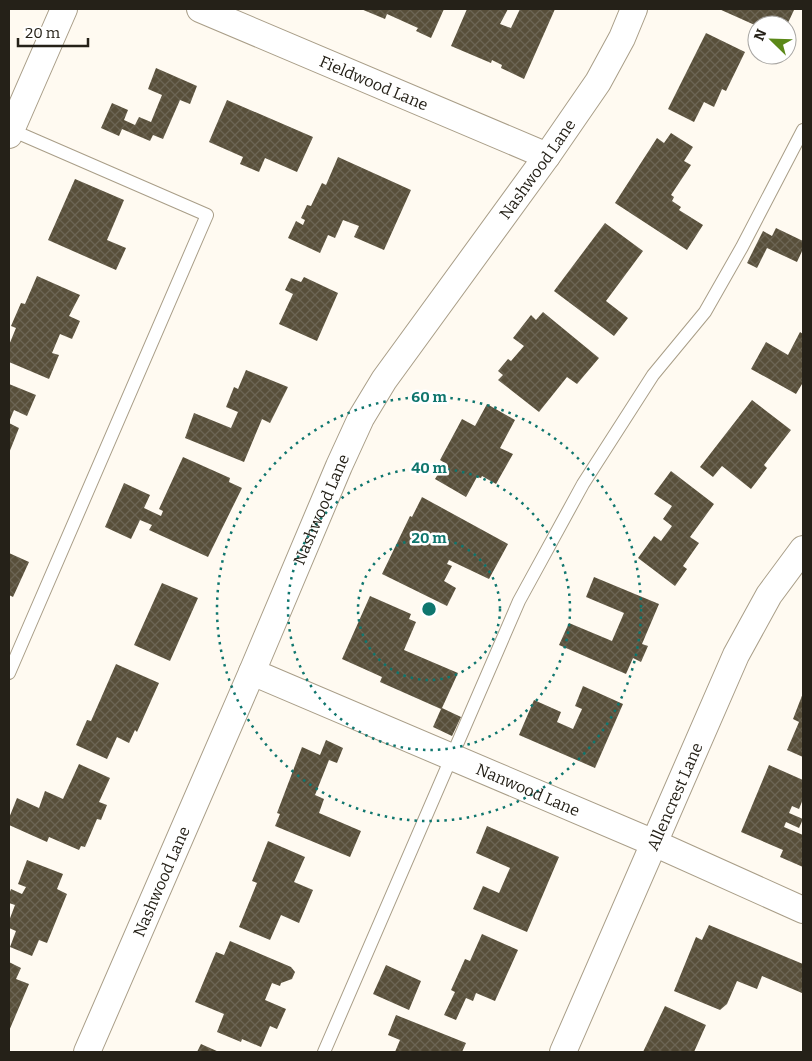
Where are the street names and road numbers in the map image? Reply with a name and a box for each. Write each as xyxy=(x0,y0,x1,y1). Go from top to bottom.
street label: Fieldwood Lane xyxy=(317,52,431,115)
street label: Nashwood Lane xyxy=(495,115,580,223)
street label: Nashwood Lane xyxy=(289,451,353,568)
street label: Allencrest Lane xyxy=(643,740,707,853)
street label: Nanwood Lane xyxy=(473,759,583,820)
street label: Nashwood Lane xyxy=(129,824,194,940)

